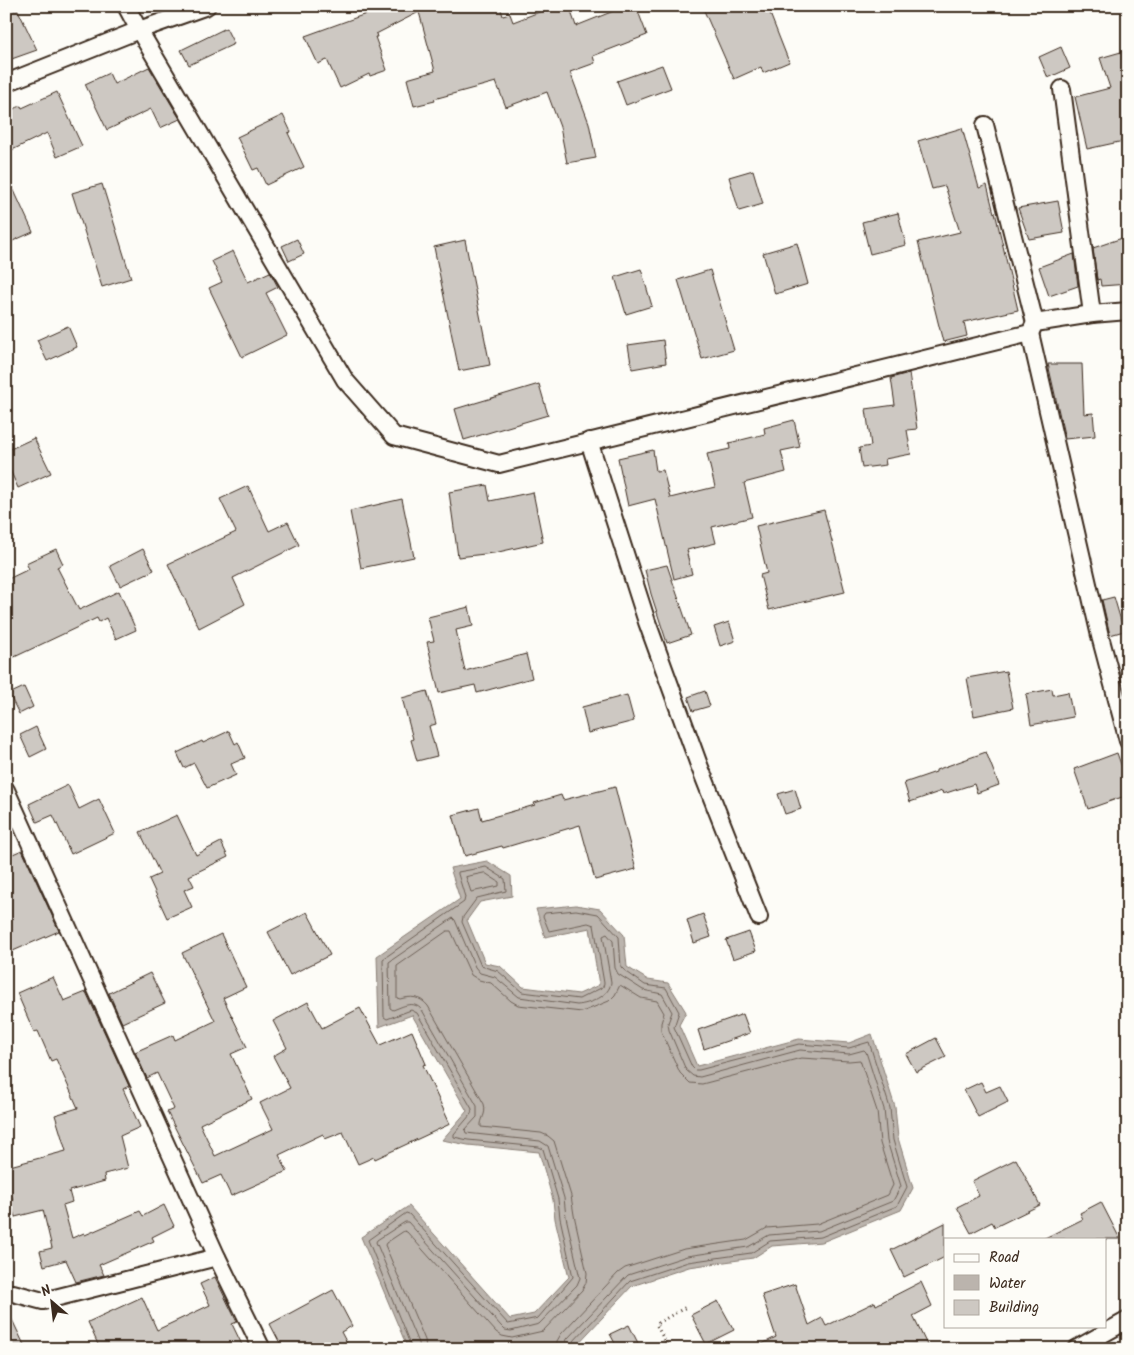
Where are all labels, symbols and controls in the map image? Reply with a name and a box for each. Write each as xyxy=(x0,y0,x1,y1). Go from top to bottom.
legend xyxy=(944,1238,1106,1328)
text: Road xyxy=(989,1246,1020,1270)
text: Water xyxy=(989,1272,1026,1296)
north arrow xyxy=(28,1278,78,1328)
text: N xyxy=(37,1280,56,1303)
text: Building xyxy=(989,1296,1039,1320)

